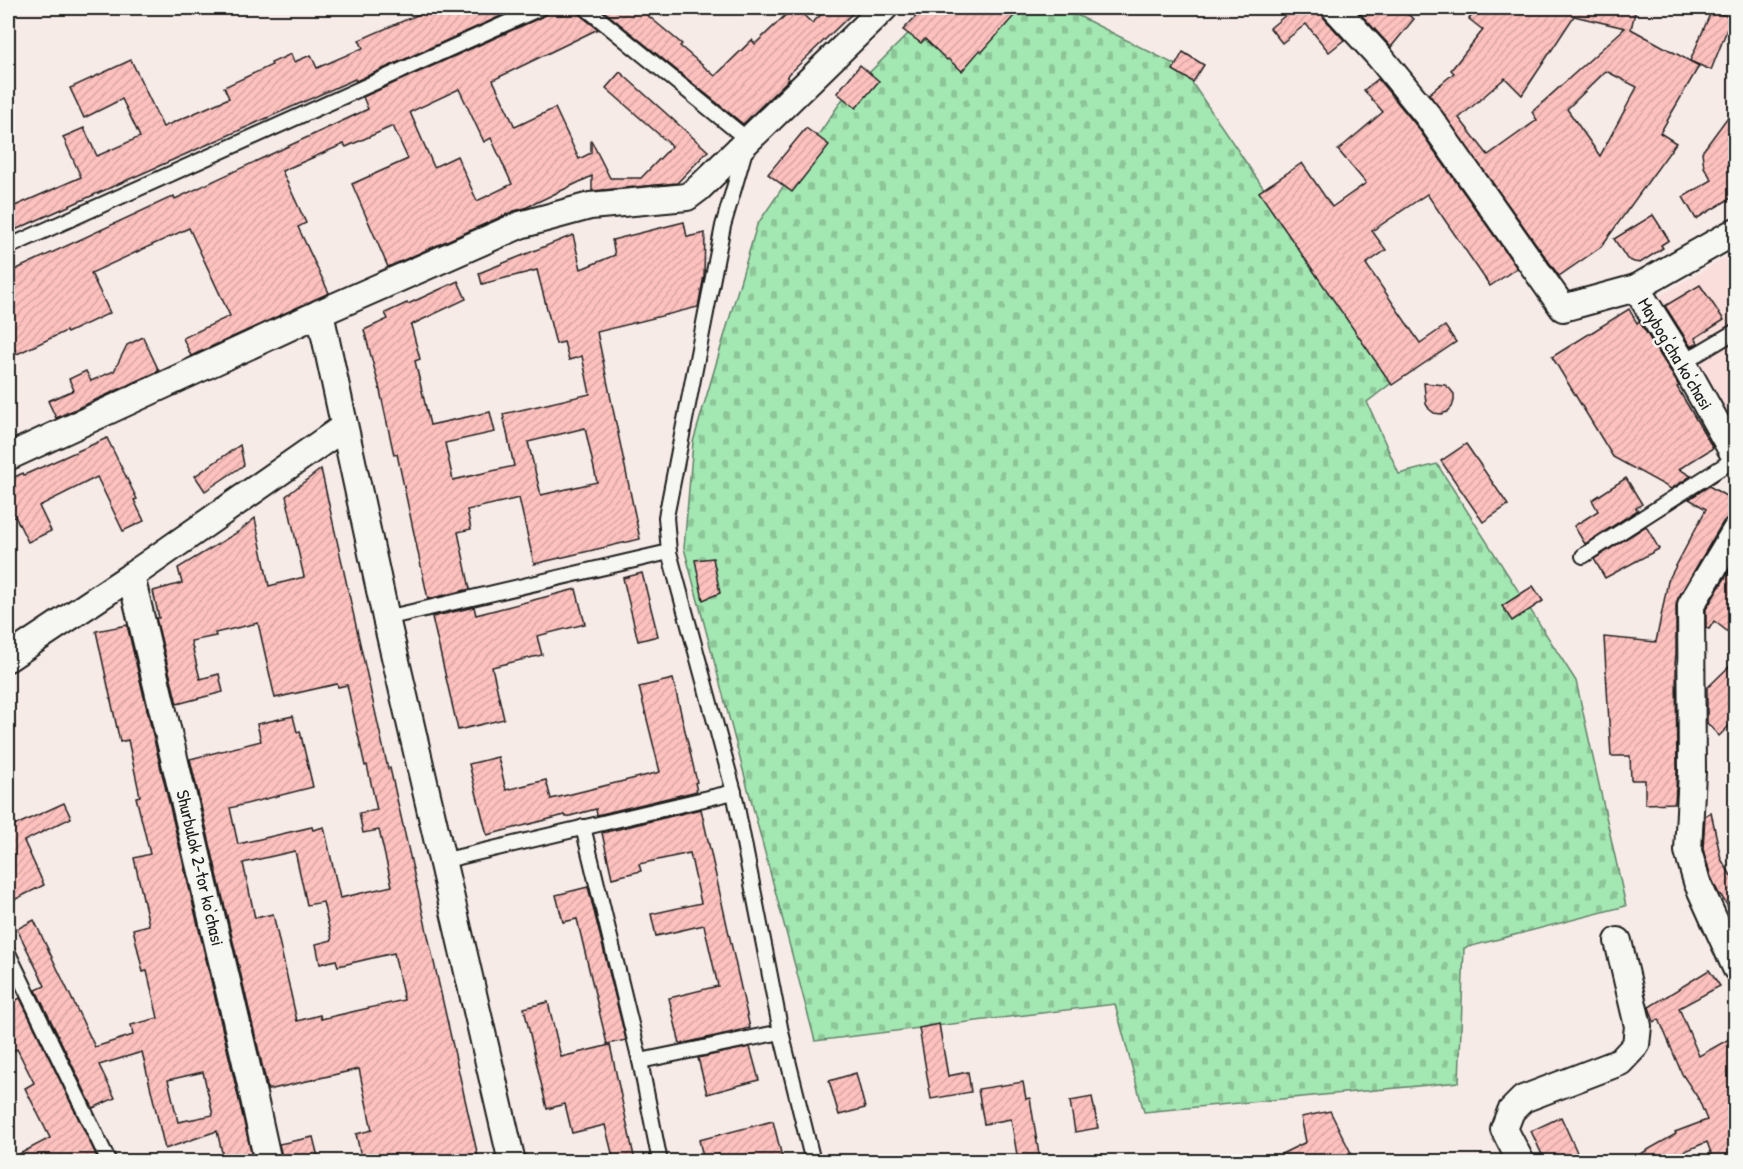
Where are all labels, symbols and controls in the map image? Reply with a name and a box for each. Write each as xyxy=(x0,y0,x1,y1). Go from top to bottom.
street label: Maybog'cha ko'chasi xyxy=(1632,293,1719,415)
street label: Shurbulok 2-tor ko‘chasi xyxy=(170,788,231,948)

